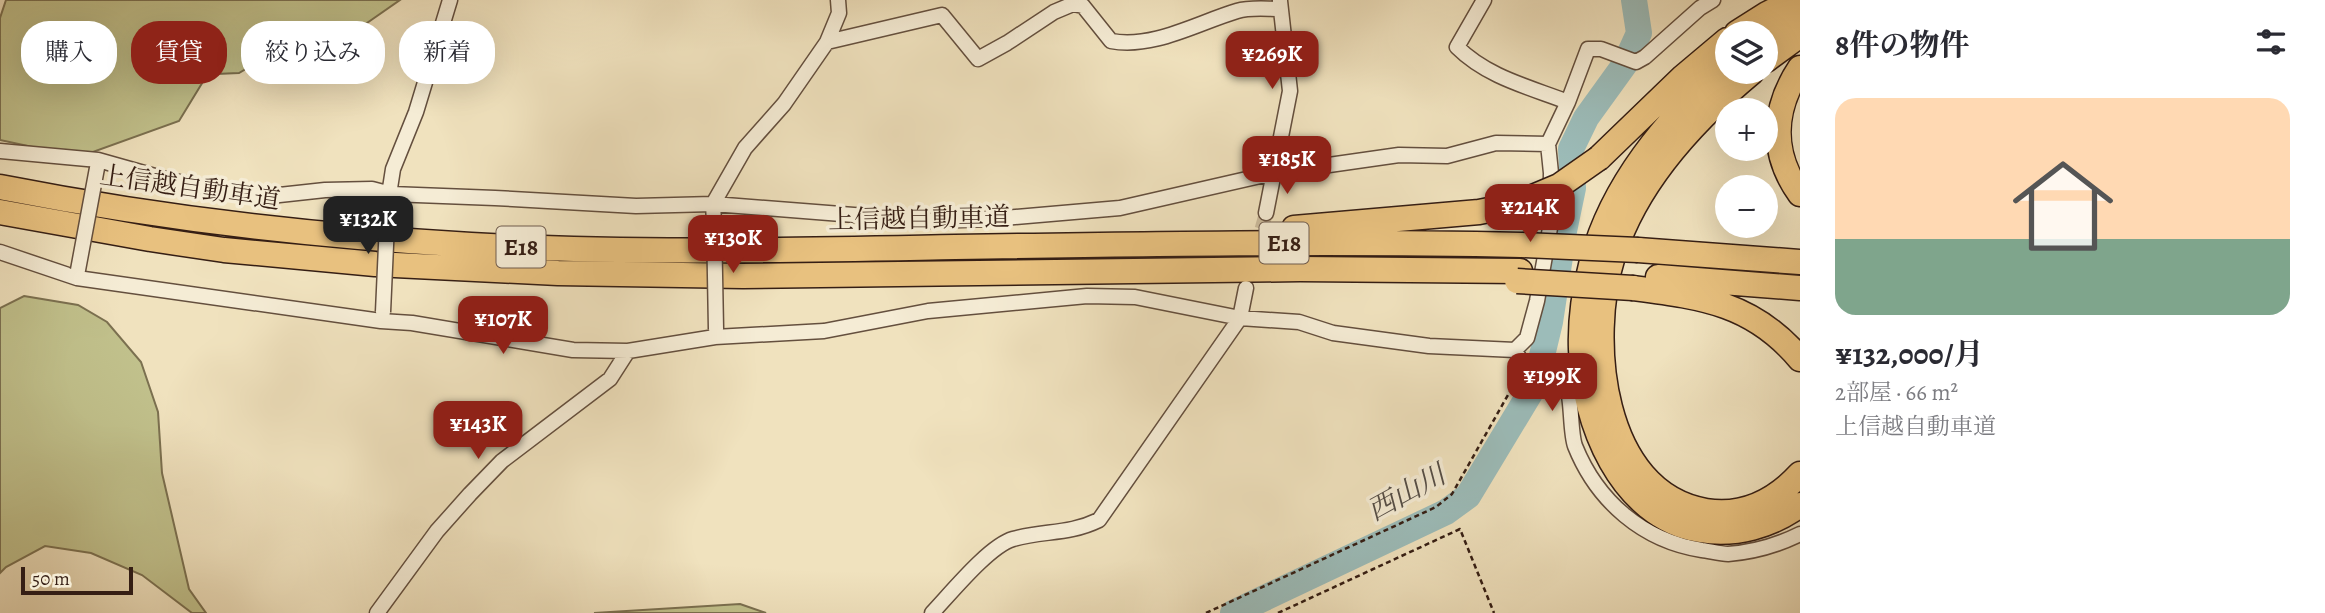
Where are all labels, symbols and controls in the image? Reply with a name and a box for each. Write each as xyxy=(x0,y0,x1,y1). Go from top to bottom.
chip: 購入 xyxy=(21,21,117,84)
chip: 賃貸 xyxy=(131,21,227,84)
chip: 絞り込み xyxy=(241,21,385,84)
chip: 新着 xyxy=(399,21,495,84)
map controls xyxy=(1715,21,1778,238)
button: layers xyxy=(1715,21,1778,84)
icon: filters xyxy=(2252,23,2290,61)
text: 8件の物件 xyxy=(1835,25,1969,65)
pin: ¥269K xyxy=(1223,32,1321,91)
text: ¥269K xyxy=(1242,38,1302,69)
button: + xyxy=(1715,98,1778,161)
pin: ¥185K xyxy=(1238,136,1336,196)
text: ¥185K xyxy=(1258,143,1316,174)
icon: home xyxy=(2000,143,2126,269)
street label: 上信越自動車道 xyxy=(97,157,282,217)
button: − xyxy=(1715,175,1778,238)
pin: ¥214K xyxy=(1481,184,1579,244)
text: ¥214K xyxy=(1501,191,1559,222)
pin: ¥132K xyxy=(319,196,417,256)
street label: 上信越自動車道 xyxy=(828,199,1010,238)
text: ¥132K xyxy=(339,203,397,234)
pin: ¥130K xyxy=(684,216,782,275)
text: ¥130K xyxy=(704,222,762,253)
road number: E18 xyxy=(1260,223,1308,264)
road number: E18 xyxy=(496,226,546,268)
pin: ¥107K xyxy=(454,296,552,356)
text: ¥107K xyxy=(474,303,532,334)
text: ¥132,000/月 xyxy=(1835,334,1984,374)
pin: ¥199K xyxy=(1503,354,1601,413)
text: ¥199K xyxy=(1523,360,1581,391)
text: 2部屋 · 66 m² xyxy=(1835,377,1958,408)
pin: ¥143K xyxy=(429,402,527,461)
text: ¥143K xyxy=(449,408,507,439)
text: 上信越自動車道 xyxy=(1835,411,1996,442)
water label: 西山川 xyxy=(1361,454,1455,530)
scale bar xyxy=(21,564,133,596)
text: 50 m xyxy=(32,566,70,592)

